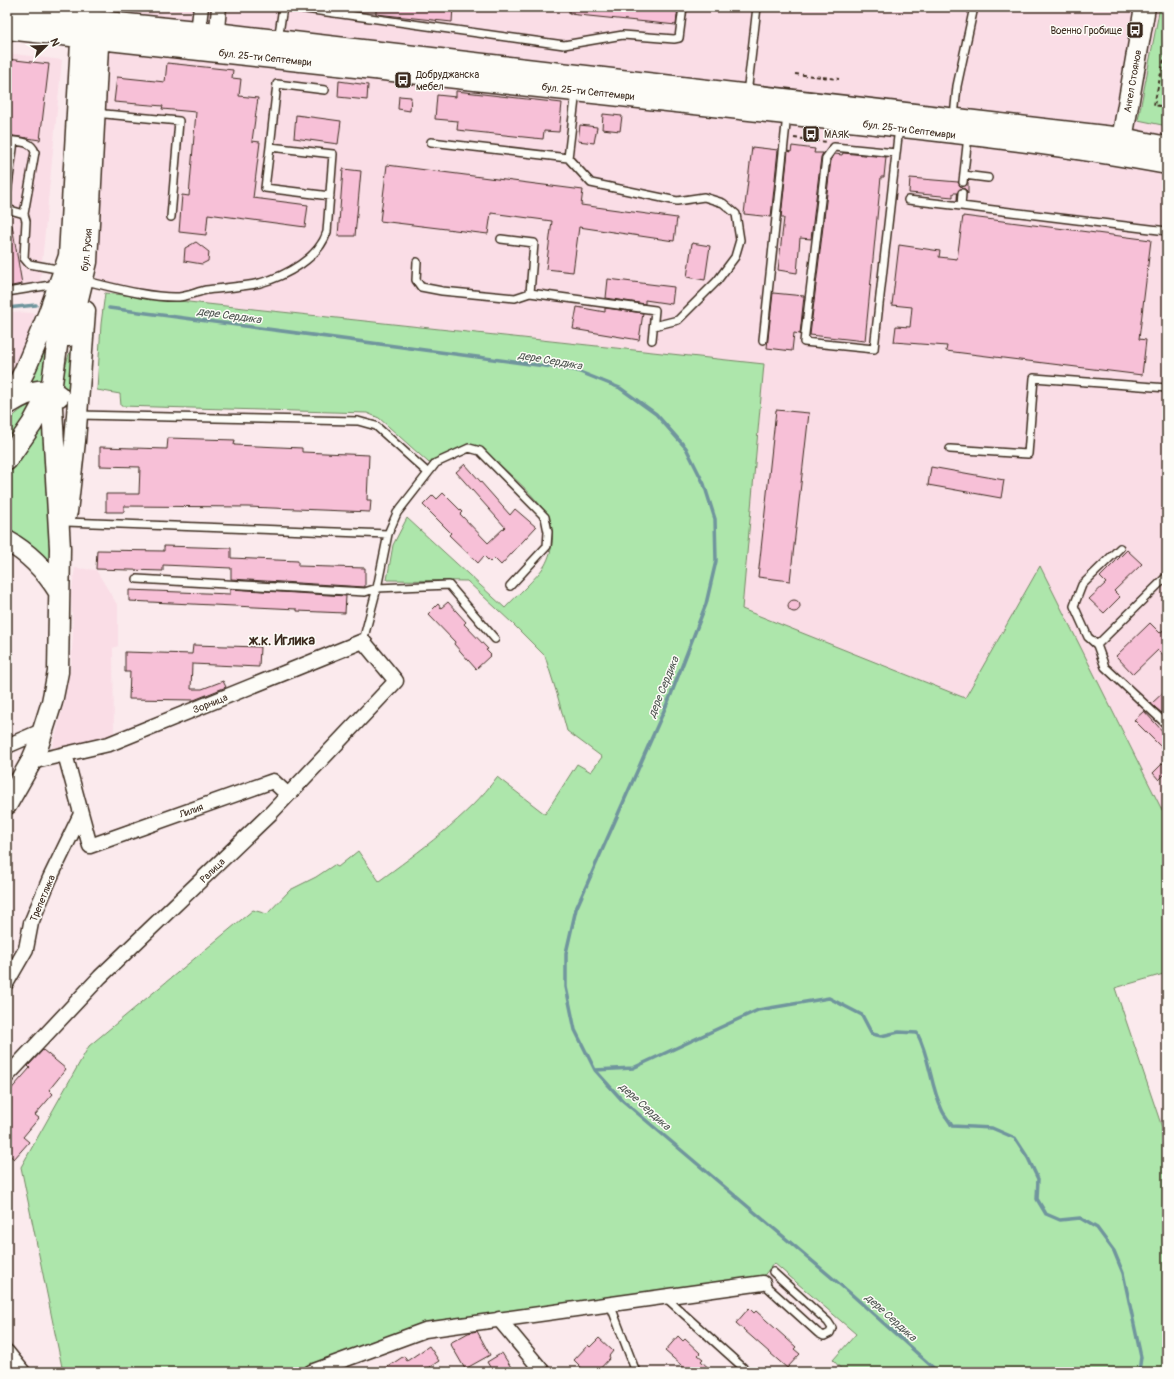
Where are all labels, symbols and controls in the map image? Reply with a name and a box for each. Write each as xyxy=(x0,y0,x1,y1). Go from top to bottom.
bus stop icon: Военно Гробище xyxy=(1125,20,1145,40)
place label: Военно Гробище xyxy=(1050,25,1122,37)
north arrow xyxy=(26,26,66,66)
text: N xyxy=(47,36,62,49)
street label: бул. 25-ти Септември xyxy=(218,47,312,69)
street label: Ангел Стоянов xyxy=(1122,49,1144,114)
place label: Добруджанска мебел xyxy=(415,69,479,93)
bus stop icon: Добруджанска мебел xyxy=(393,70,413,90)
street label: бул. 25-ти Септември xyxy=(541,81,635,103)
street label: бул. 25-ти Септември xyxy=(862,118,956,142)
bus stop icon: МАЯК xyxy=(801,124,821,144)
place label: МАЯК xyxy=(824,129,849,141)
street label: бул. Русия xyxy=(79,228,95,272)
water label: дере Сердика xyxy=(195,304,263,327)
water label: дере Сердика xyxy=(516,348,584,373)
district label: ж.к. Иглика xyxy=(248,632,315,649)
water label: дере Сердика xyxy=(645,654,682,721)
street label: Зорница xyxy=(191,691,230,716)
street label: Лилия xyxy=(177,801,205,821)
street label: Ралица xyxy=(198,856,228,886)
street label: Трепетлика xyxy=(28,873,58,924)
water label: дере Сердика xyxy=(616,1079,674,1133)
water label: дере Сердика xyxy=(862,1290,920,1344)

